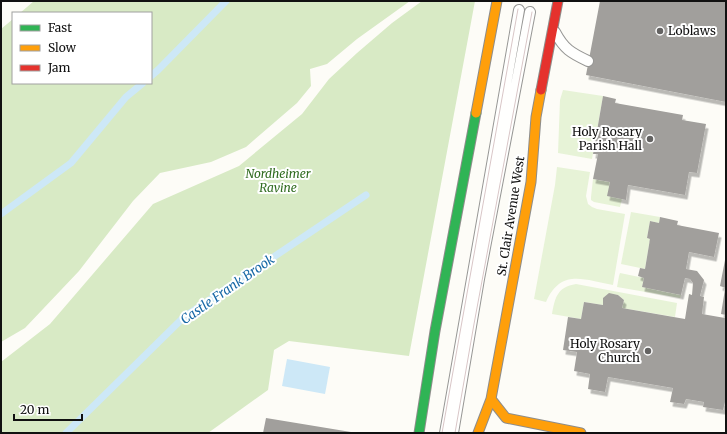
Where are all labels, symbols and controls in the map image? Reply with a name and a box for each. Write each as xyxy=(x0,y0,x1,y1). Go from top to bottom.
legend xyxy=(12,12,152,84)
text: Fast xyxy=(48,20,72,35)
place label: Loblaws xyxy=(668,23,716,38)
marker: Loblaws xyxy=(655,26,665,36)
text: Slow xyxy=(48,40,77,55)
text: Jam xyxy=(47,60,71,75)
place label: Holy Rosary Parish Hall xyxy=(572,124,642,153)
marker: Holy Rosary Parish Hall xyxy=(645,134,655,144)
street label: St. Clair Avenue West xyxy=(494,155,527,277)
park label: Nordheimer Ravine xyxy=(245,166,312,195)
water label: Castle Frank Brook xyxy=(177,251,278,328)
place label: Holy Rosary Church xyxy=(570,336,640,365)
marker: Holy Rosary Church xyxy=(643,346,653,356)
scale bar xyxy=(14,396,82,422)
text: 20 m xyxy=(20,402,49,417)

